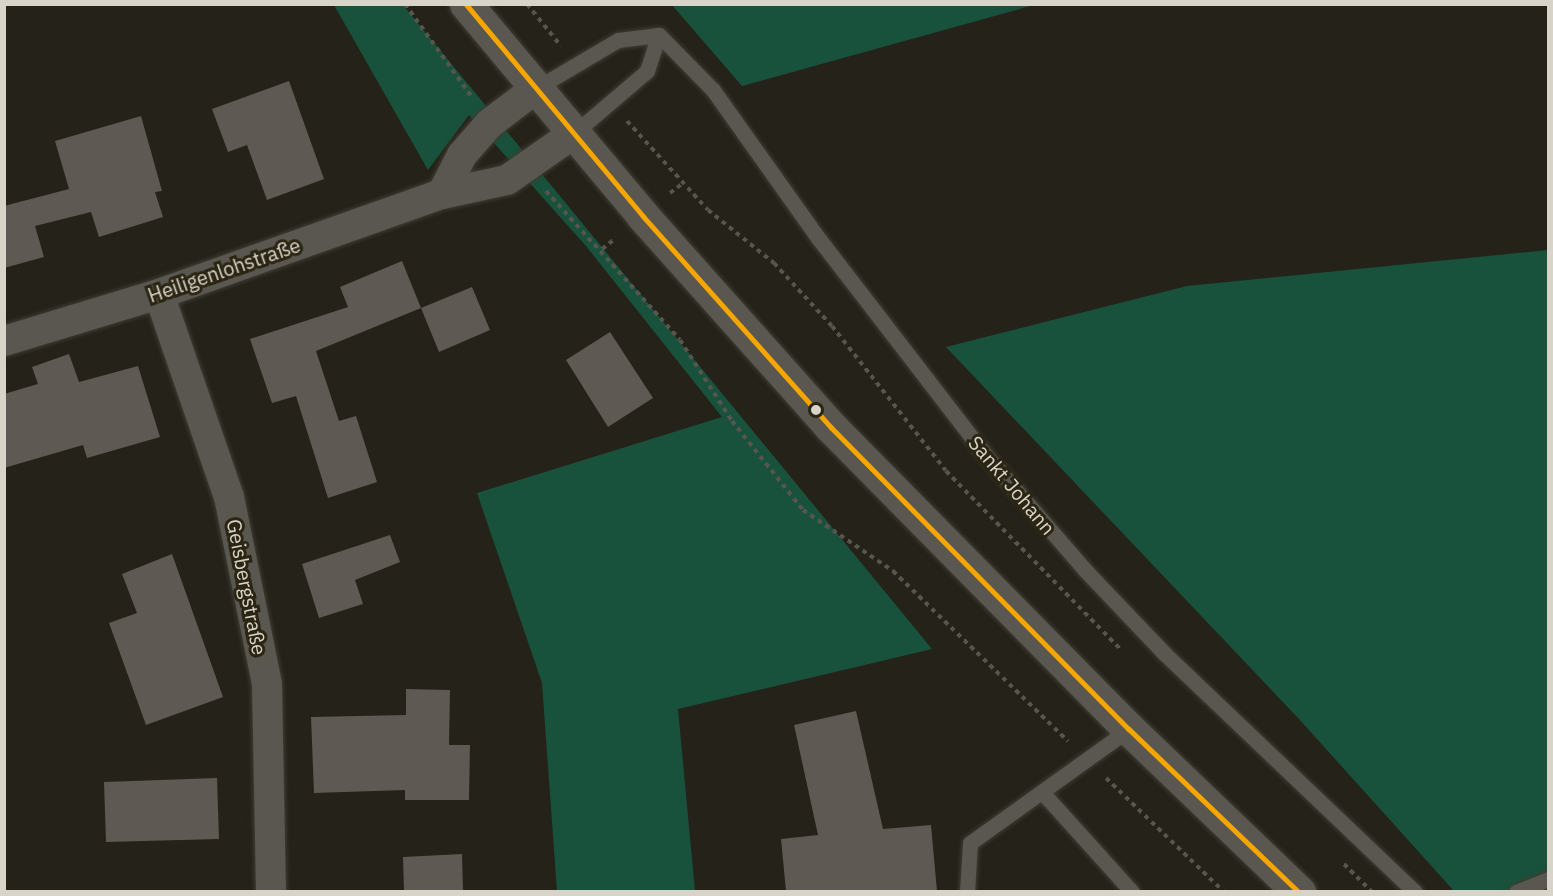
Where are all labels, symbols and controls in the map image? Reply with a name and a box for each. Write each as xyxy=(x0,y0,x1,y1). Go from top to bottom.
street label: Heiligenlohstraße xyxy=(145,233,303,307)
unlabelled marker xyxy=(810,404,822,416)
street label: Sankt Johann xyxy=(964,431,1060,539)
street label: Geisbergstraße xyxy=(222,517,272,657)

